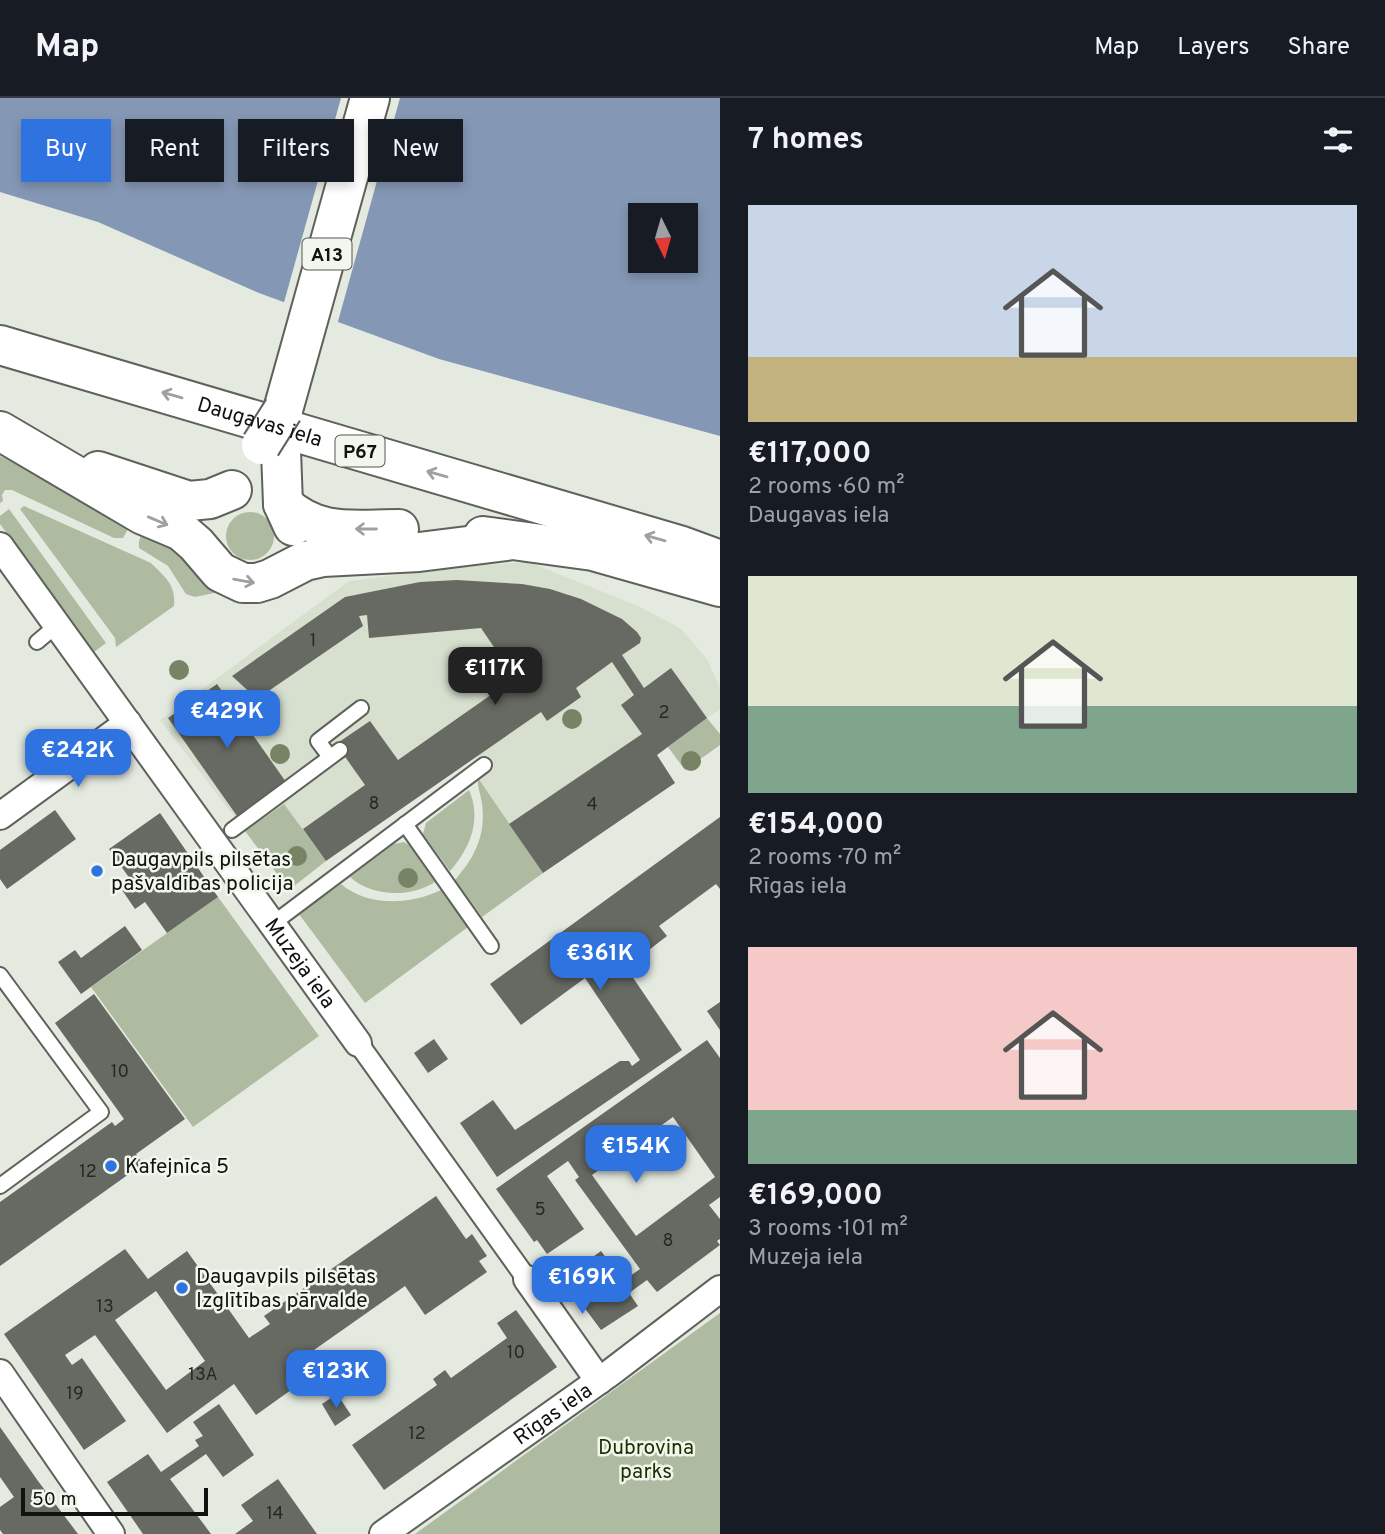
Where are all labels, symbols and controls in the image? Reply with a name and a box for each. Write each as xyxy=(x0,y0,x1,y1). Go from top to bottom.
text: Map xyxy=(35,27,99,69)
text: Map xyxy=(1094,33,1139,63)
text: Layers xyxy=(1177,33,1249,63)
text: Share xyxy=(1287,33,1350,63)
chip: Buy xyxy=(21,119,111,182)
chip: Rent xyxy=(125,119,224,182)
chip: Filters xyxy=(238,119,354,182)
chip: New xyxy=(368,119,463,182)
icon: filters xyxy=(1319,121,1357,159)
text: 7 homes xyxy=(748,122,864,159)
north arrow xyxy=(628,203,698,273)
map controls xyxy=(628,203,698,273)
road number: A13 xyxy=(302,238,352,270)
icon: home xyxy=(990,250,1116,376)
one-way arrow xyxy=(161,388,183,401)
street label: Daugavas iela xyxy=(194,392,325,454)
road number: P67 xyxy=(336,436,384,466)
text: €117,000 xyxy=(748,436,871,473)
one-way arrow xyxy=(427,466,449,479)
text: 2 rooms · 60 m² xyxy=(748,473,905,502)
text: Daugavas iela xyxy=(748,502,889,531)
one-way arrow xyxy=(147,516,168,529)
one-way arrow xyxy=(355,522,378,536)
one-way arrow xyxy=(645,531,667,544)
one-way arrow xyxy=(232,575,255,588)
icon: home xyxy=(990,621,1116,747)
house number: 1 xyxy=(310,630,316,653)
pin: €117K xyxy=(446,648,544,707)
text: €117K xyxy=(464,655,526,684)
pin: €429K xyxy=(178,690,276,750)
text: €429K xyxy=(190,698,264,727)
house number: 2 xyxy=(658,702,670,725)
pin: €242K xyxy=(29,730,127,789)
text: €242K xyxy=(41,737,115,766)
house number: 8 xyxy=(369,793,380,816)
house number: 4 xyxy=(586,794,598,817)
text: €154,000 xyxy=(748,807,884,844)
text: 2 rooms · 70 m² xyxy=(748,844,901,873)
place label: Daugavpils pilsētas pašvaldības policija xyxy=(111,847,294,898)
marker: Daugavpils pilsētas pašvaldības policija xyxy=(89,863,105,879)
text: Rīgas iela xyxy=(748,873,847,902)
street label: Muzeja iela xyxy=(258,913,341,1014)
pin: €361K xyxy=(551,932,649,992)
text: €361K xyxy=(566,940,634,969)
icon: home xyxy=(990,992,1116,1118)
house number: 10 xyxy=(111,1061,129,1084)
pin: €154K xyxy=(587,1126,685,1185)
text: €154K xyxy=(601,1133,671,1162)
place label: Kafejnīca 5 xyxy=(125,1154,229,1181)
marker: Kafejnīca 5 xyxy=(103,1158,119,1174)
house number: 12 xyxy=(79,1161,97,1184)
text: €169,000 xyxy=(748,1178,883,1215)
house number: 5 xyxy=(534,1199,546,1222)
text: 3 rooms · 101 m² xyxy=(748,1215,908,1244)
house number: 8 xyxy=(663,1230,674,1253)
text: Muzeja iela xyxy=(748,1244,863,1273)
pin: €169K xyxy=(533,1256,631,1316)
place label: Daugavpils pilsētas Izglītības pārvalde xyxy=(196,1264,376,1315)
text: €169K xyxy=(548,1264,616,1293)
marker: Daugavpils pilsētas Izglītības pārvalde xyxy=(174,1280,190,1296)
house number: 13 xyxy=(96,1296,114,1319)
house number: 10 xyxy=(507,1342,525,1365)
pin: €123K xyxy=(287,1350,385,1410)
text: €123K xyxy=(302,1358,370,1387)
house number: 13A xyxy=(188,1364,218,1387)
street label: Rīgas iela xyxy=(509,1378,598,1452)
house number: 19 xyxy=(66,1383,84,1406)
house number: 12 xyxy=(408,1423,426,1446)
park label: Dubrovina parks xyxy=(598,1435,694,1486)
scale bar xyxy=(21,1485,208,1517)
text: 50 m xyxy=(32,1488,77,1512)
house number: 14 xyxy=(266,1503,284,1526)

